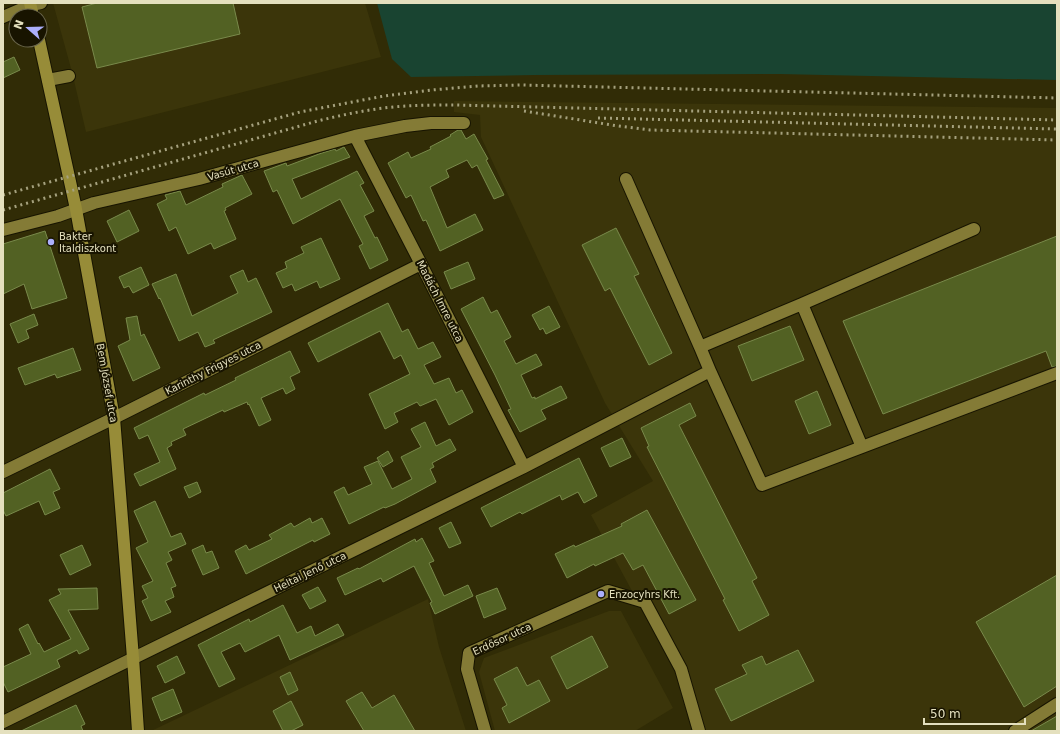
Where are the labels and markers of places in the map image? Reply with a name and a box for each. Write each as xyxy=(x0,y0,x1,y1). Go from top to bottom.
place label: Bakter Italdiszkont xyxy=(59,231,116,254)
marker: Bakter Italdiszkont xyxy=(46,237,56,247)
marker: Enzocyhrs Kft. xyxy=(596,589,606,599)
place label: Enzocyhrs Kft. xyxy=(609,589,680,600)

